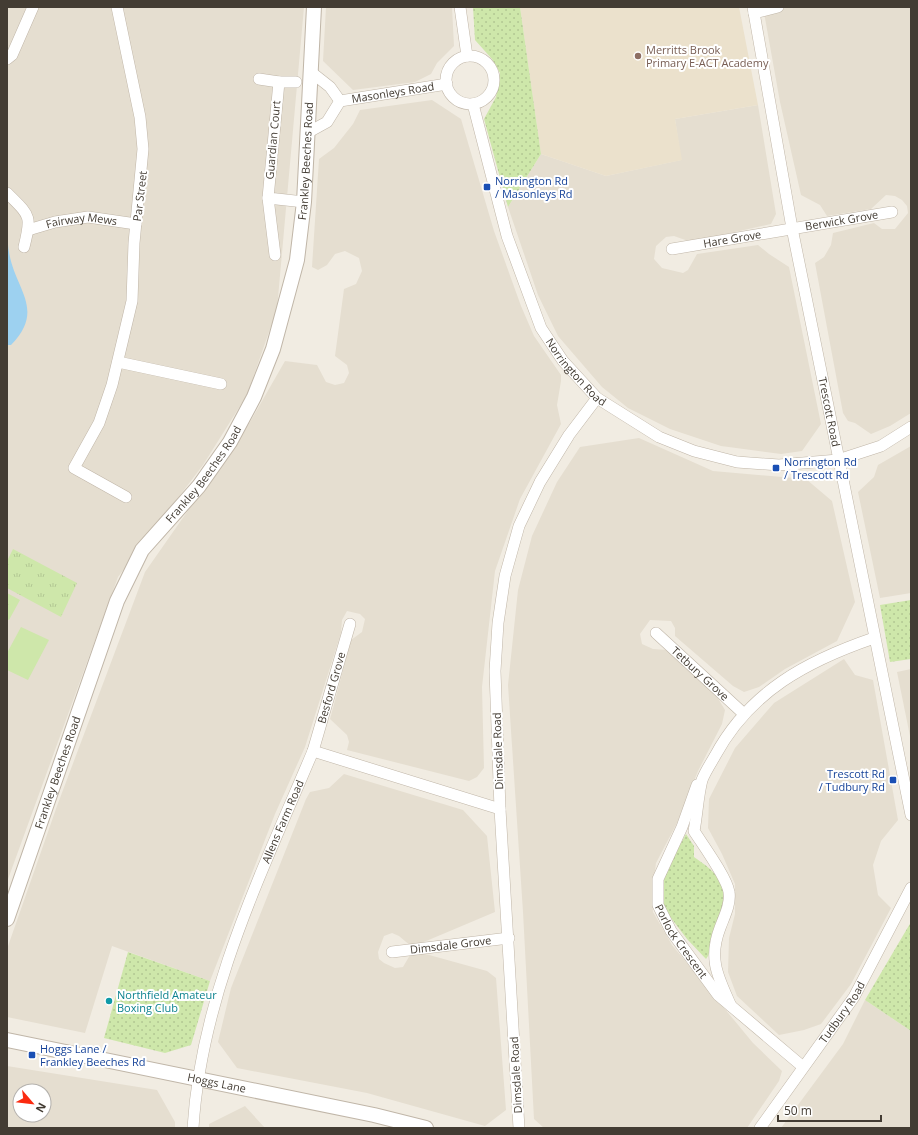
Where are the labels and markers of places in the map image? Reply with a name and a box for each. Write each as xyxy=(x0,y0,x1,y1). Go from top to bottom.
place label: Merritts Brook Primary E-ACT Academy xyxy=(646,42,769,70)
marker: Merritts Brook Primary E-ACT Academy xyxy=(633,51,643,61)
place label: Norrington Rd / Masonleys Rd xyxy=(495,173,573,201)
marker: Norrington Rd / Masonleys Rd xyxy=(482,182,492,192)
place label: Norrington Rd / Trescott Rd xyxy=(784,454,857,482)
marker: Norrington Rd / Trescott Rd xyxy=(771,463,781,473)
place label: Trescott Rd / Tudbury Rd xyxy=(819,766,885,794)
marker: Trescott Rd / Tudbury Rd xyxy=(888,775,898,785)
place label: Northfield Amateur Boxing Club xyxy=(117,987,217,1015)
marker: Northfield Amateur Boxing Club xyxy=(104,996,114,1006)
place label: Hoggs Lane / Frankley Beeches Rd xyxy=(40,1041,145,1069)
marker: Hoggs Lane / Frankley Beeches Rd xyxy=(27,1050,37,1060)

